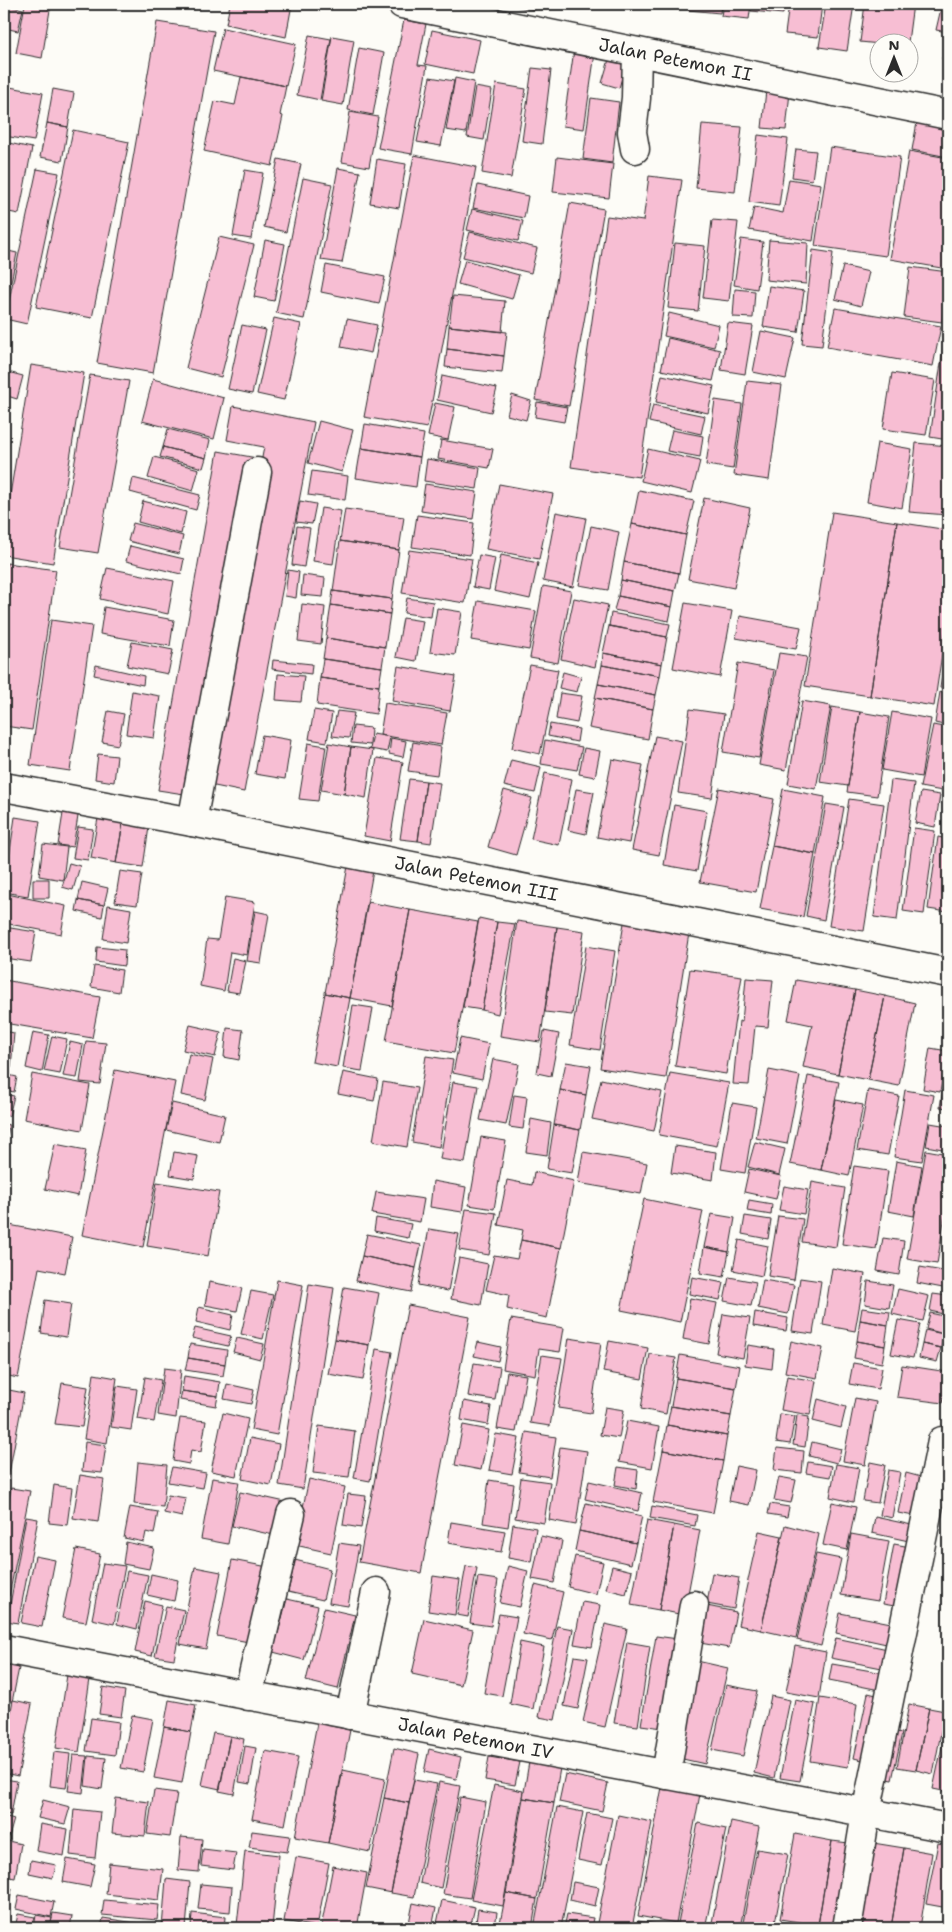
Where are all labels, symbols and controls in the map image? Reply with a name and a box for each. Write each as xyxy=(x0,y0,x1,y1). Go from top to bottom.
street label: Jalan Petemon II xyxy=(597,32,754,87)
north arrow xyxy=(870,32,920,82)
text: N xyxy=(888,36,900,54)
street label: Jalan Petemon III xyxy=(392,851,560,907)
street label: Jalan Petemon IV xyxy=(396,1712,555,1765)

